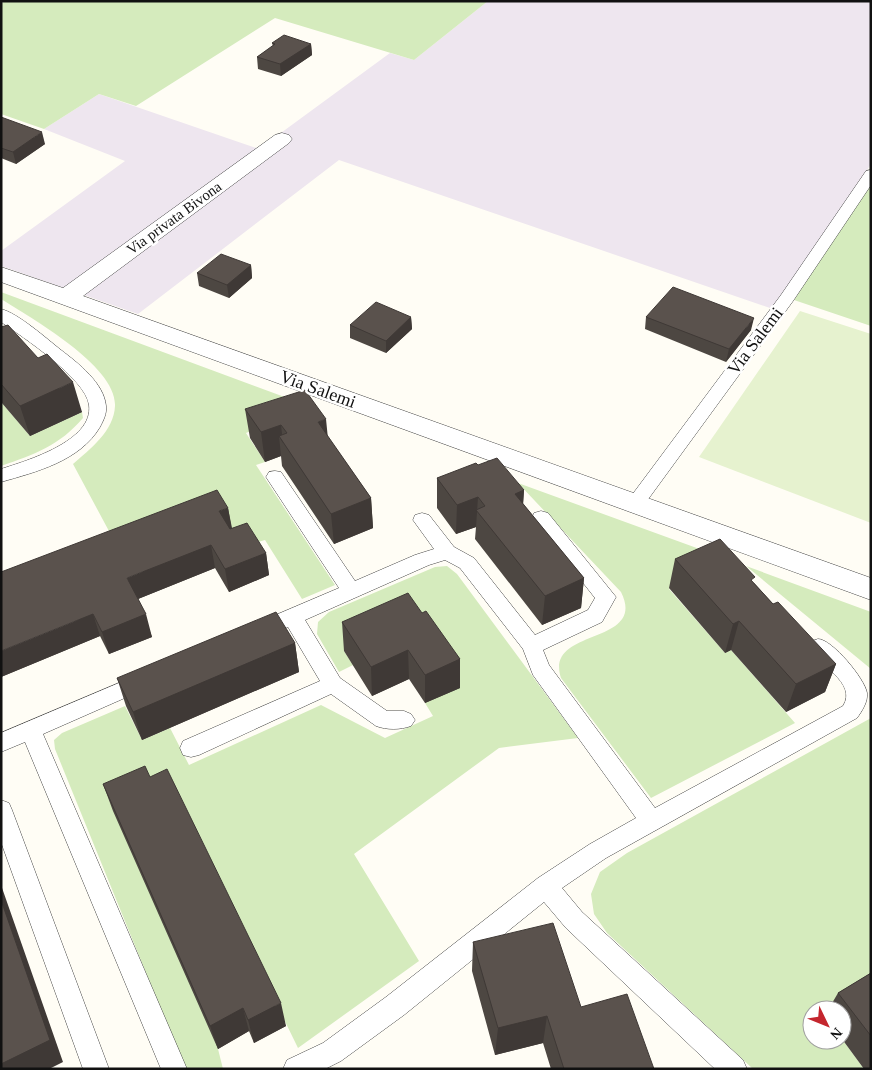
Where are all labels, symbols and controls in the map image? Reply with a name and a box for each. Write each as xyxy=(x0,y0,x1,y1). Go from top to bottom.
street label: Via privata Bivona xyxy=(123,178,225,258)
street label: Via Salemi xyxy=(723,303,787,379)
street label: Via Salemi xyxy=(277,366,359,412)
north arrow xyxy=(802,1000,852,1050)
text: N xyxy=(827,1025,845,1042)

